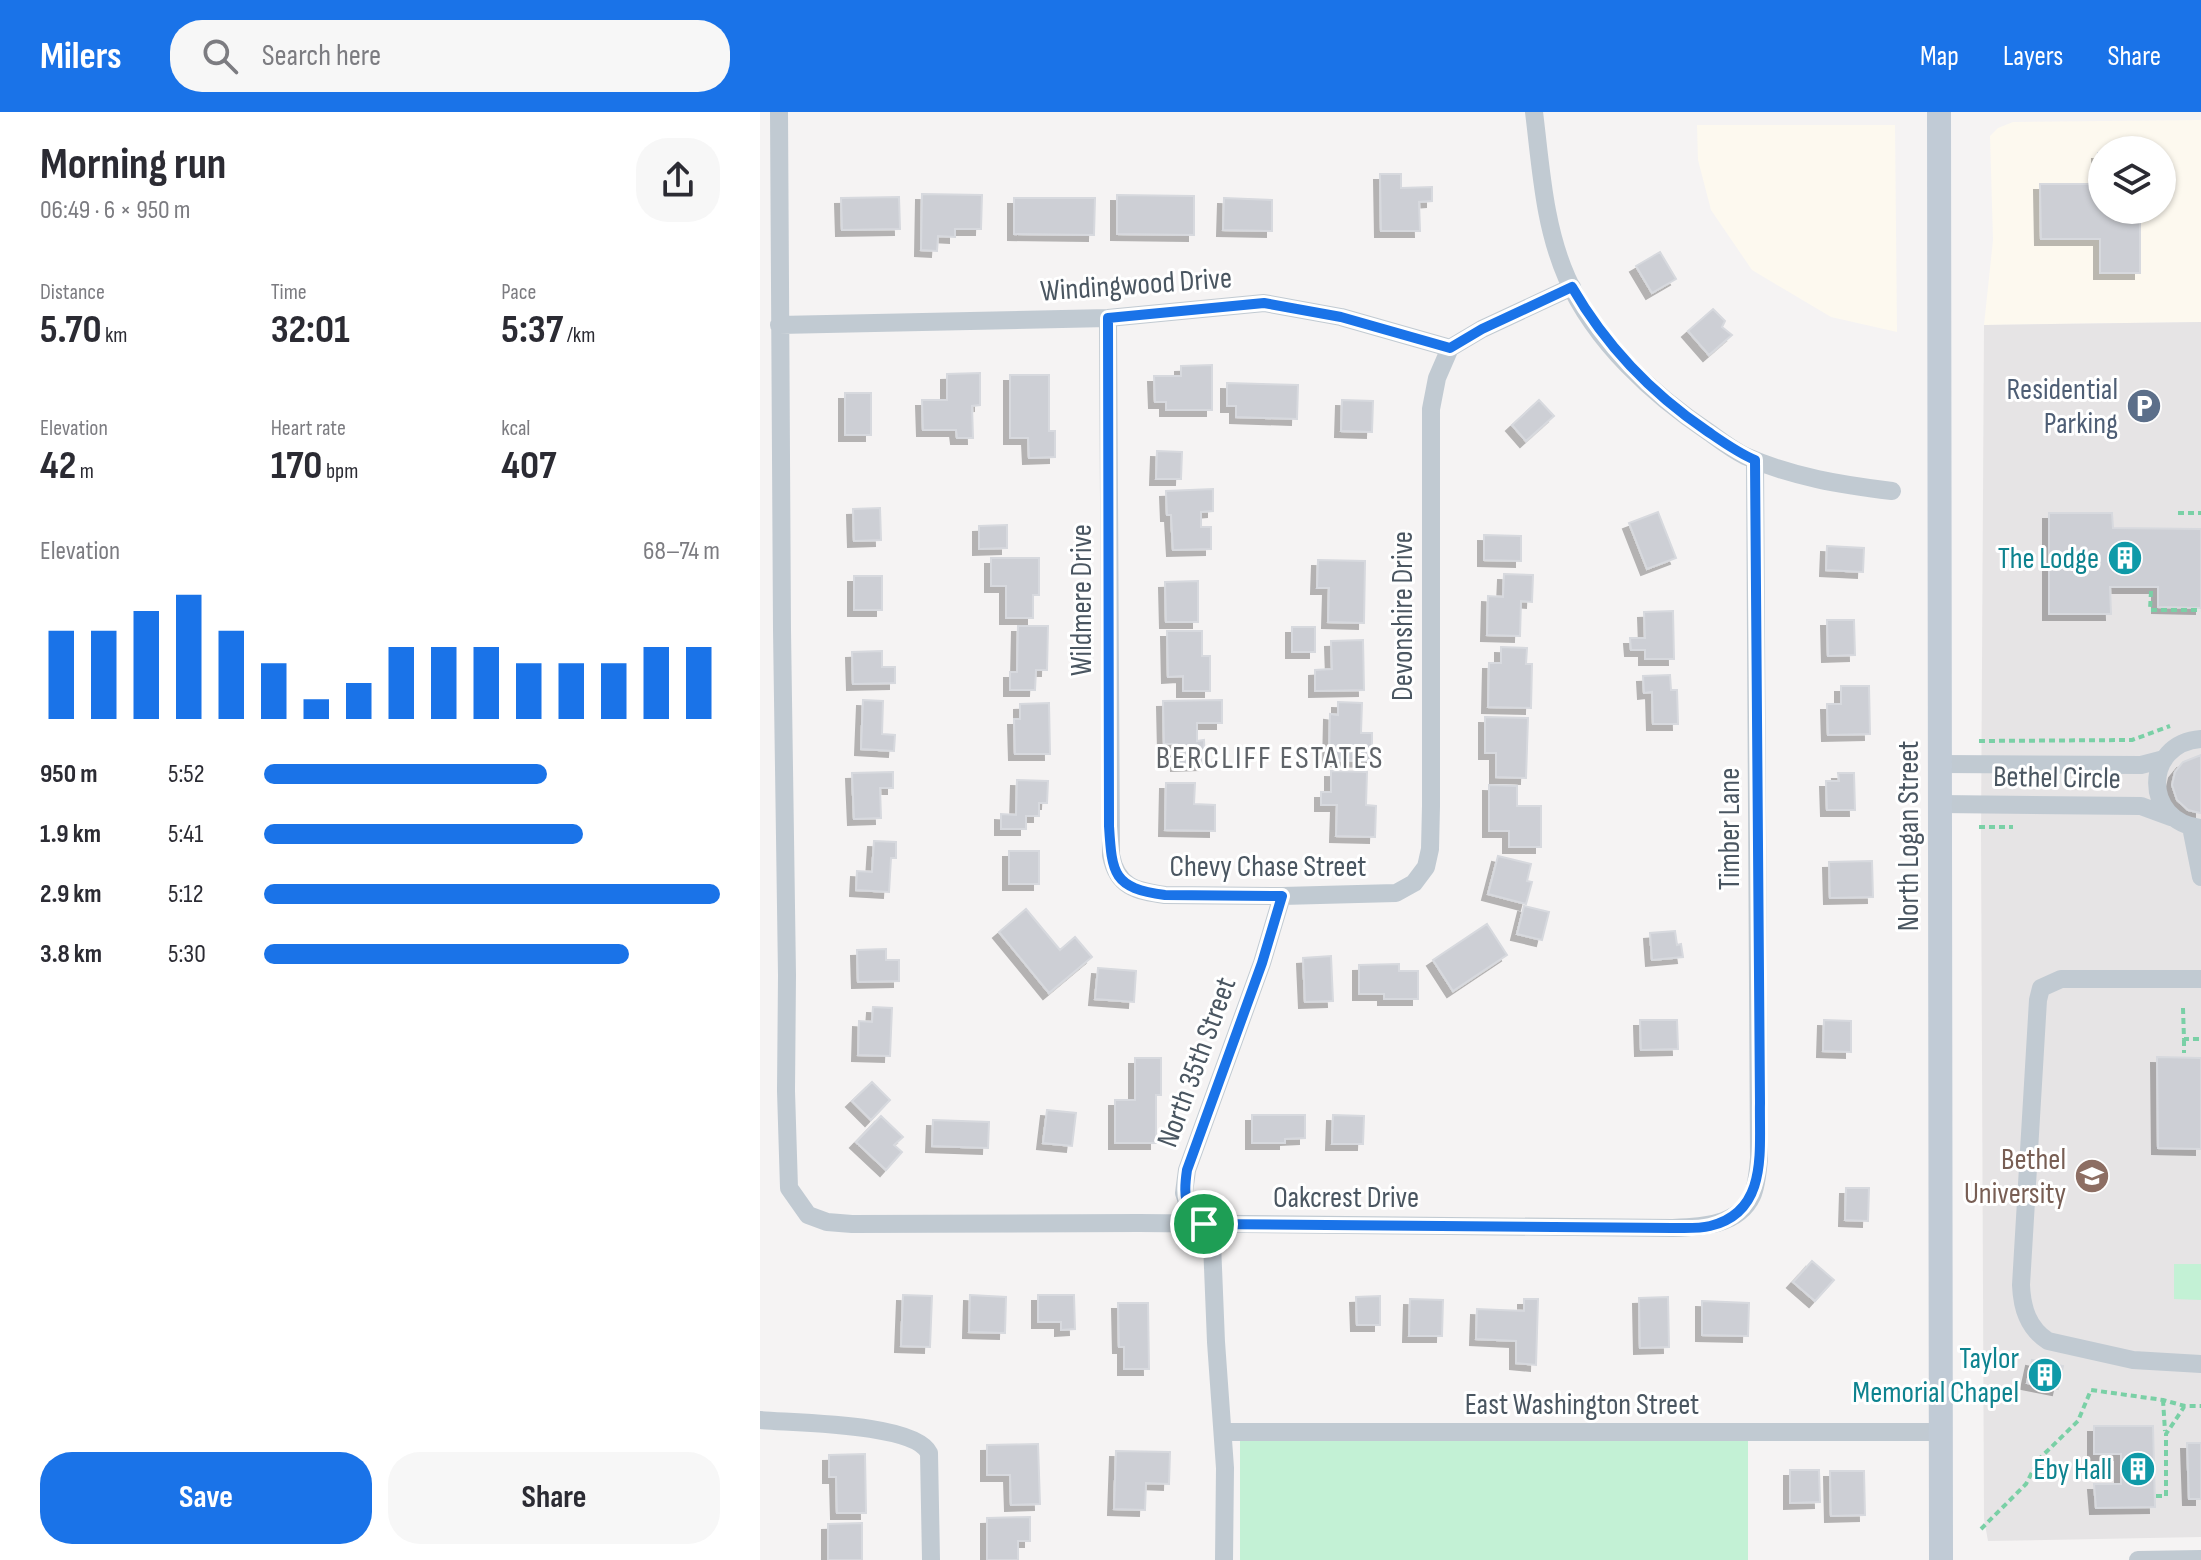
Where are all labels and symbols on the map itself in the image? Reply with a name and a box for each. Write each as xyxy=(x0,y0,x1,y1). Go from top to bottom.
street label: Windingwood Drive xyxy=(1039,260,1233,310)
place label: Residential Parking xyxy=(2007,372,2118,442)
parking icon: Residential Parking xyxy=(2125,387,2163,425)
street label: Wildmere Drive xyxy=(1064,524,1100,676)
street label: Devonshire Drive xyxy=(1385,531,1421,701)
building icon: The Lodge xyxy=(2106,539,2144,577)
place label: The Lodge xyxy=(1998,541,2099,577)
district label: BERCLIFF ESTATES xyxy=(1156,739,1384,778)
street label: North Logan Street xyxy=(1891,741,1927,931)
street label: Bethel Circle xyxy=(1993,759,2121,797)
street label: Timber Lane xyxy=(1712,768,1748,890)
street label: Chevy Chase Street xyxy=(1169,849,1367,885)
street label: North 35th Street xyxy=(1150,972,1244,1152)
place label: Bethel University xyxy=(1964,1142,2066,1212)
school or university icon: Bethel University xyxy=(2073,1157,2111,1195)
street label: Oakcrest Drive xyxy=(1273,1180,1419,1216)
pin xyxy=(1170,1190,1238,1258)
place label: Taylor Memorial Chapel xyxy=(1852,1341,2019,1411)
building icon: Taylor Memorial Chapel xyxy=(2026,1356,2064,1394)
street label: East Washington Street xyxy=(1465,1387,1699,1423)
building icon: Eby Hall xyxy=(2119,1450,2157,1488)
place label: Eby Hall xyxy=(2033,1452,2112,1488)

